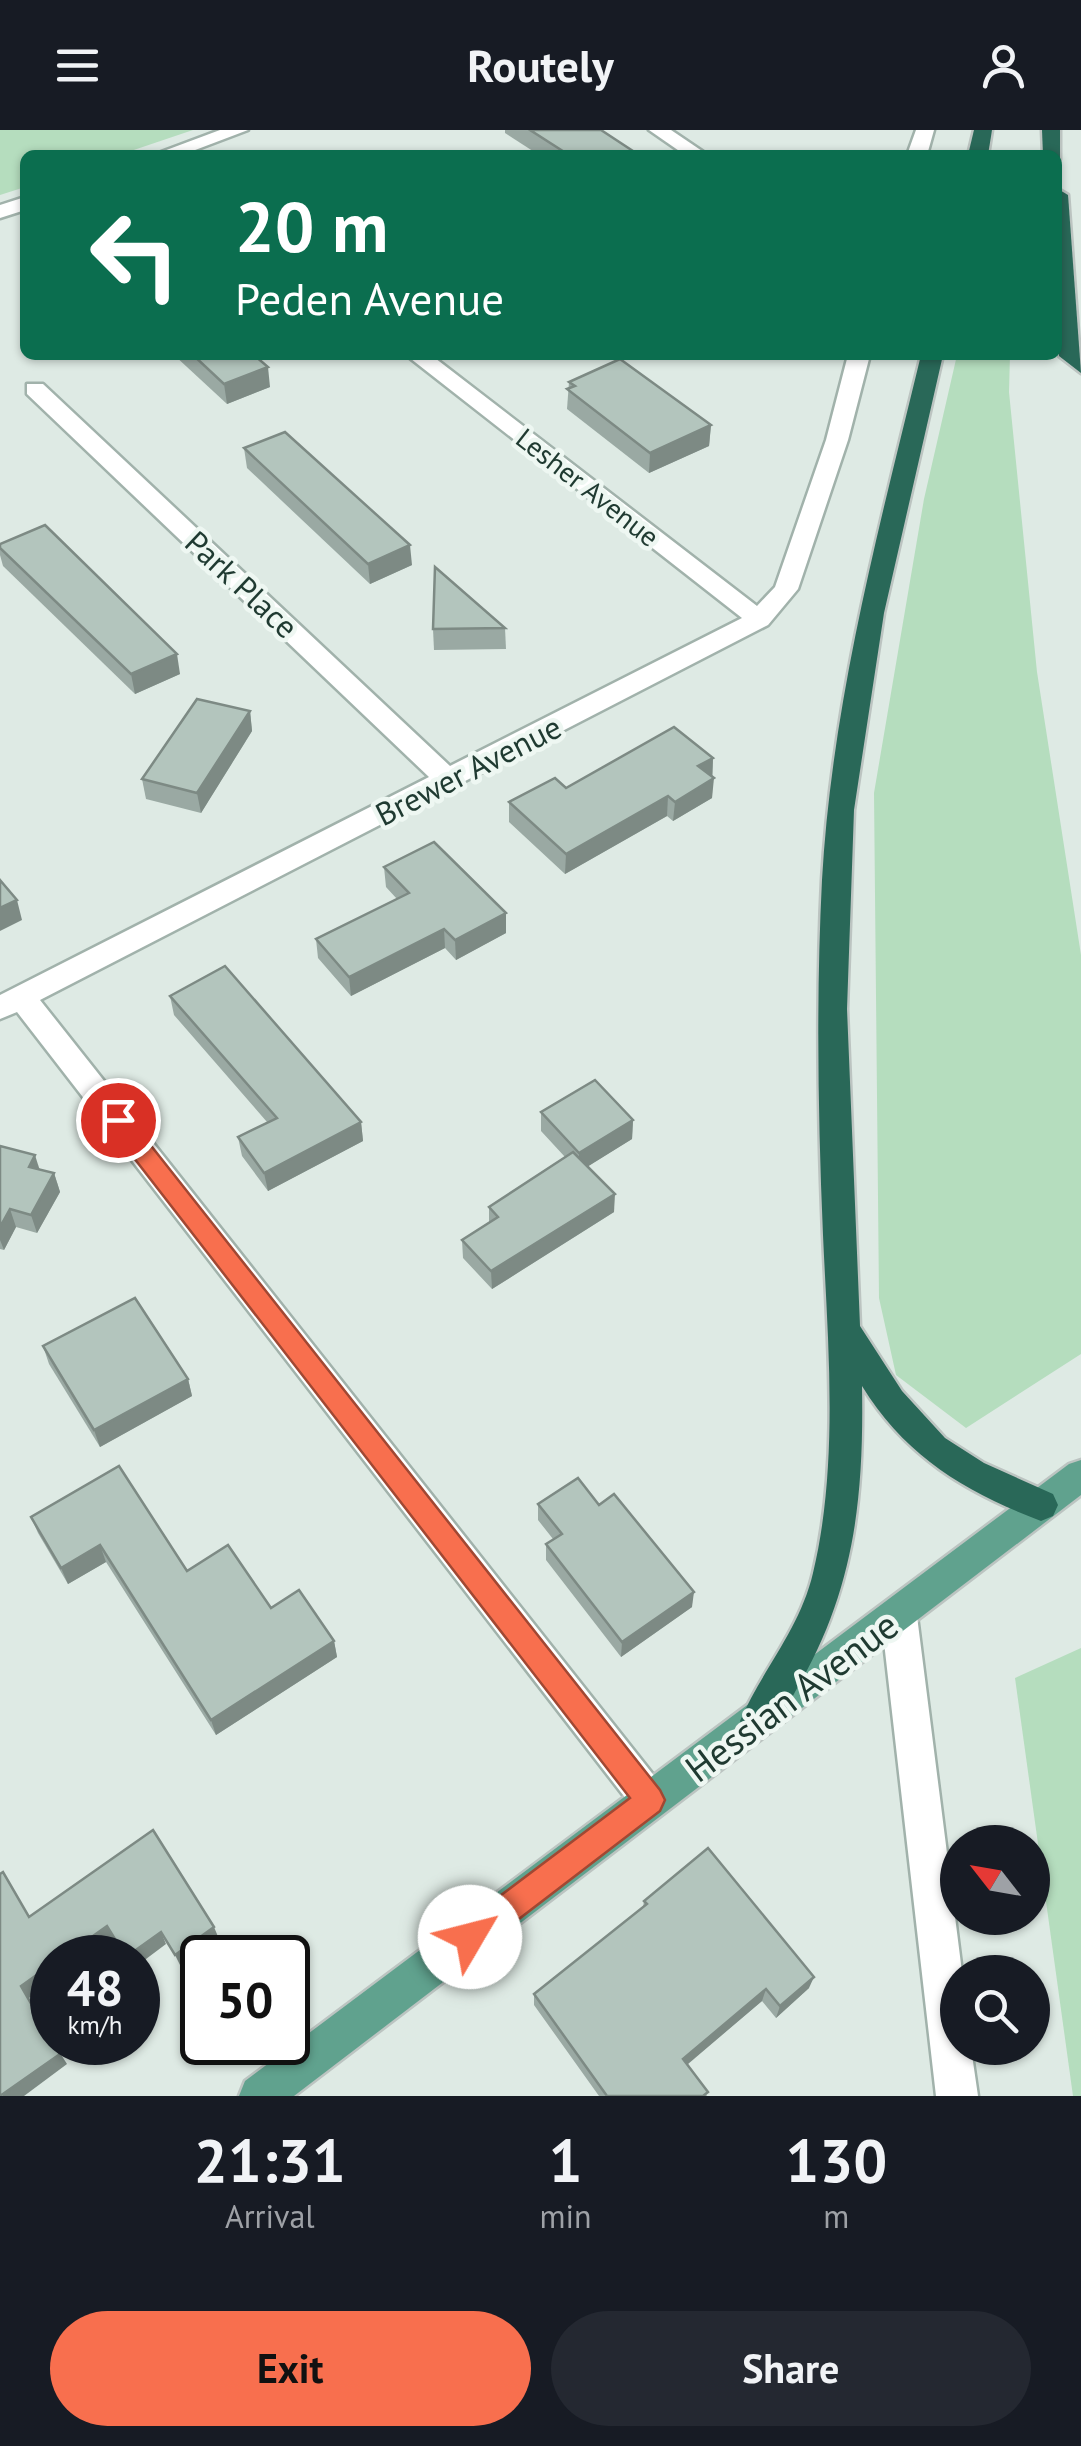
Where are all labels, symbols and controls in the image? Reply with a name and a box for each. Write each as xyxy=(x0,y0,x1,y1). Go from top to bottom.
text: Routely xyxy=(467,36,614,94)
icon: menu xyxy=(50,38,105,93)
icon: person xyxy=(976,38,1031,93)
text: 20 m xyxy=(235,181,388,271)
icon: left xyxy=(70,190,200,320)
text: Peden Avenue xyxy=(235,269,504,327)
street label: Lesher Avenue xyxy=(509,419,667,555)
street label: Park Place xyxy=(177,521,307,647)
street label: Brewer Avenue xyxy=(368,705,568,835)
pin xyxy=(76,1078,161,1163)
icon: arrive xyxy=(91,1093,146,1148)
street label: Hessian Avenue xyxy=(675,1600,907,1792)
north arrow xyxy=(940,1825,1050,1935)
map controls xyxy=(940,1825,1050,2065)
position arrow xyxy=(418,1885,522,1989)
speed limit sign: 50 xyxy=(180,1935,310,2065)
text: 48 xyxy=(67,1955,123,2020)
button: search xyxy=(940,1955,1050,2065)
text: km/h xyxy=(68,2009,122,2041)
text: 21:31 xyxy=(194,2121,346,2199)
text: 1 xyxy=(549,2121,583,2199)
text: 130 xyxy=(785,2121,887,2199)
text: Arrival xyxy=(225,2195,315,2237)
text: min xyxy=(540,2195,592,2237)
text: m xyxy=(823,2195,849,2237)
button: Exit xyxy=(50,2311,531,2426)
button: Share xyxy=(551,2311,1031,2426)

